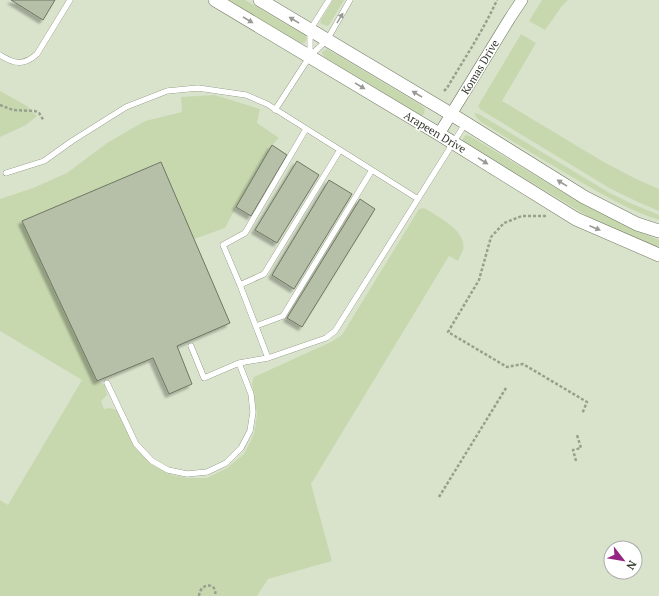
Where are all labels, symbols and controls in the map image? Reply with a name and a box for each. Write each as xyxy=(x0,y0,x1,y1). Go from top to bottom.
one-way arrow xyxy=(336,12,343,24)
one-way arrow xyxy=(243,16,254,23)
one-way arrow xyxy=(288,17,300,24)
street label: Komas Drive xyxy=(458,37,502,97)
one-way arrow xyxy=(354,83,366,90)
one-way arrow xyxy=(412,90,422,98)
street label: Arapeen Drive xyxy=(401,108,469,156)
one-way arrow xyxy=(477,158,489,165)
one-way arrow xyxy=(556,179,568,186)
one-way arrow xyxy=(589,225,600,231)
north arrow xyxy=(603,540,643,580)
text: N xyxy=(623,558,640,573)

